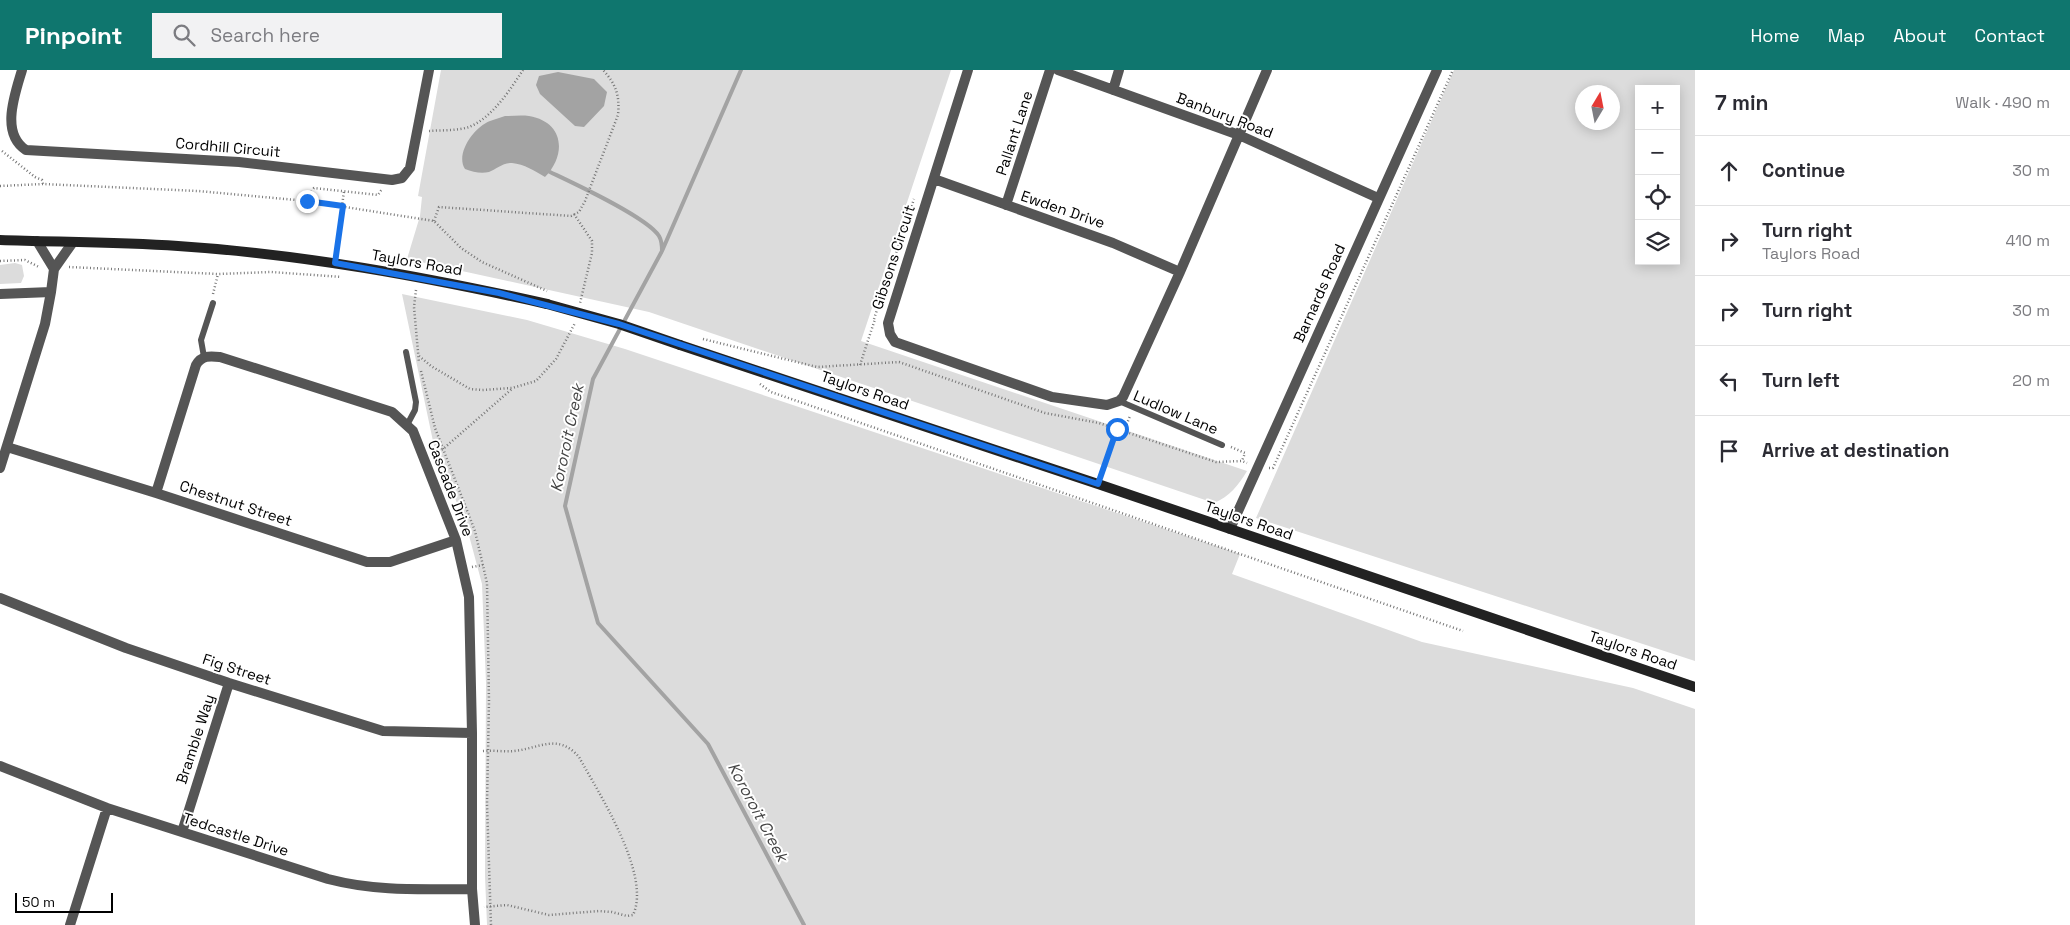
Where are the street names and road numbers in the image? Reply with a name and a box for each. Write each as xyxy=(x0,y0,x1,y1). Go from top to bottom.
street label: Pallant Lane xyxy=(991,88,1037,178)
street label: Banbury Road xyxy=(1174,88,1276,142)
street label: Cordhill Circuit xyxy=(175,133,281,161)
street label: Ewden Drive xyxy=(1018,186,1108,232)
street label: Gibsons Circuit xyxy=(867,202,919,312)
street label: Barnards Road xyxy=(1289,241,1349,345)
street label: Taylors Road xyxy=(370,245,464,279)
street label: Taylors Road xyxy=(818,366,912,414)
street label: Ludlow Lane xyxy=(1131,386,1221,438)
street label: Cascade Drive xyxy=(424,437,478,539)
street label: Chestnut Street xyxy=(177,476,295,530)
street label: Taylors Road xyxy=(1202,496,1296,544)
street label: Taylors Road xyxy=(1586,626,1680,674)
street label: Fig Street xyxy=(200,649,274,689)
street label: Bramble Way xyxy=(172,692,218,786)
street label: Tedcastle Drive xyxy=(181,808,292,860)

